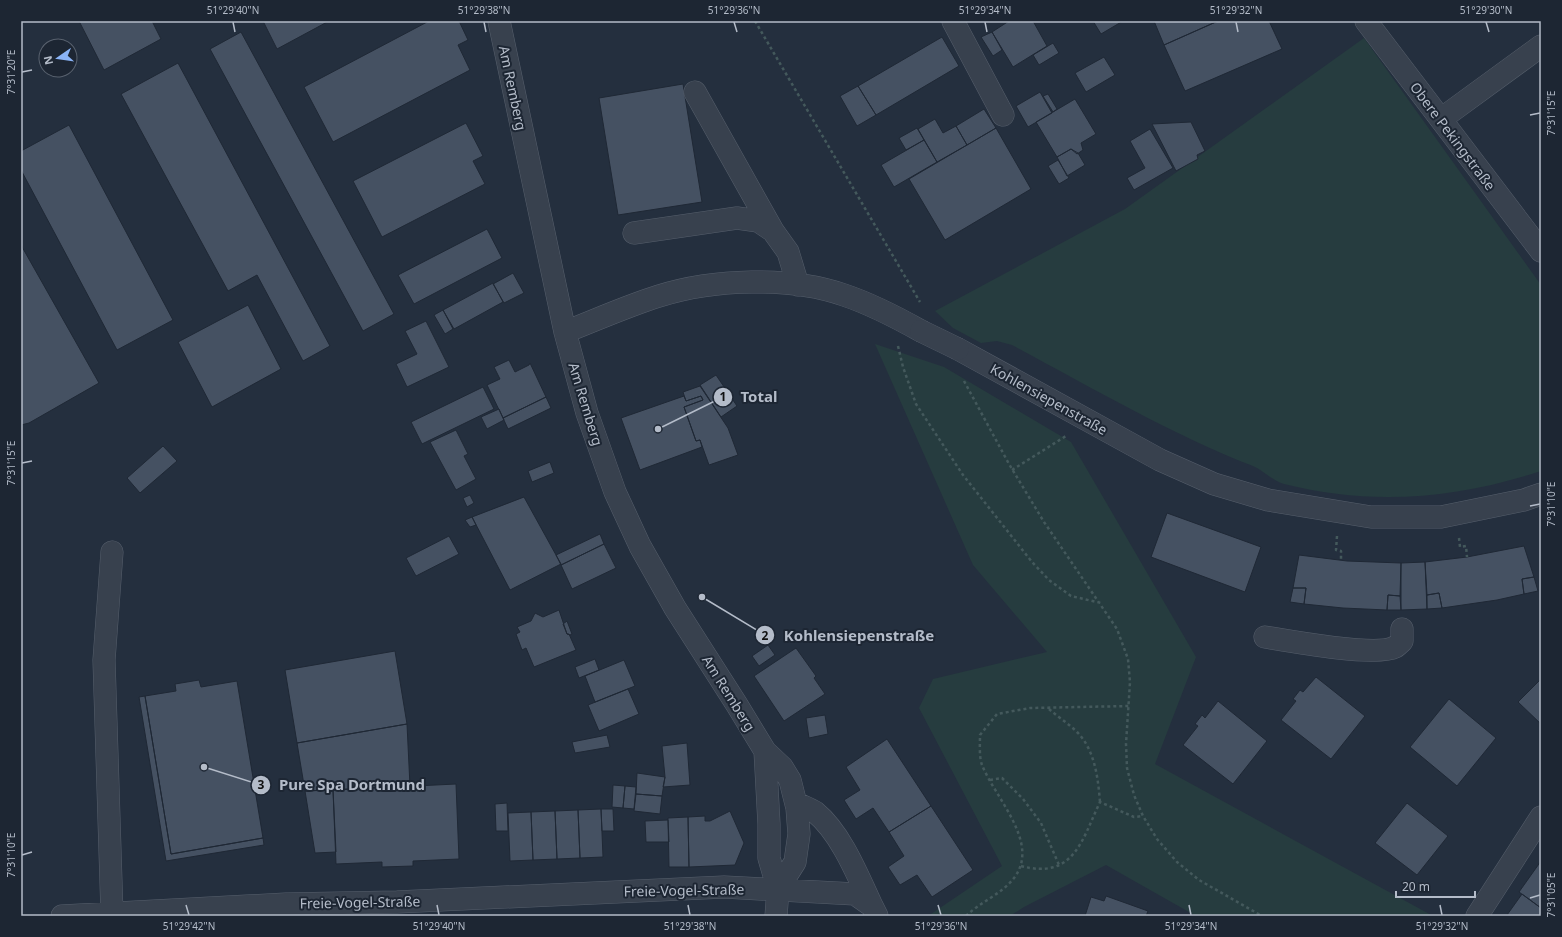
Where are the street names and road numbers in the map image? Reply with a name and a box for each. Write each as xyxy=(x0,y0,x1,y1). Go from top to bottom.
street label: Am Remberg xyxy=(495,44,531,132)
street label: Obere Pekingstraße xyxy=(1406,78,1500,194)
street label: Kohlensiepenstraße xyxy=(987,359,1111,439)
street label: Am Remberg xyxy=(564,360,608,448)
street label: Am Remberg xyxy=(698,651,760,735)
street label: Freie-Vogel-Straße xyxy=(623,879,745,901)
street label: Freie-Vogel-Straße xyxy=(299,891,421,913)

